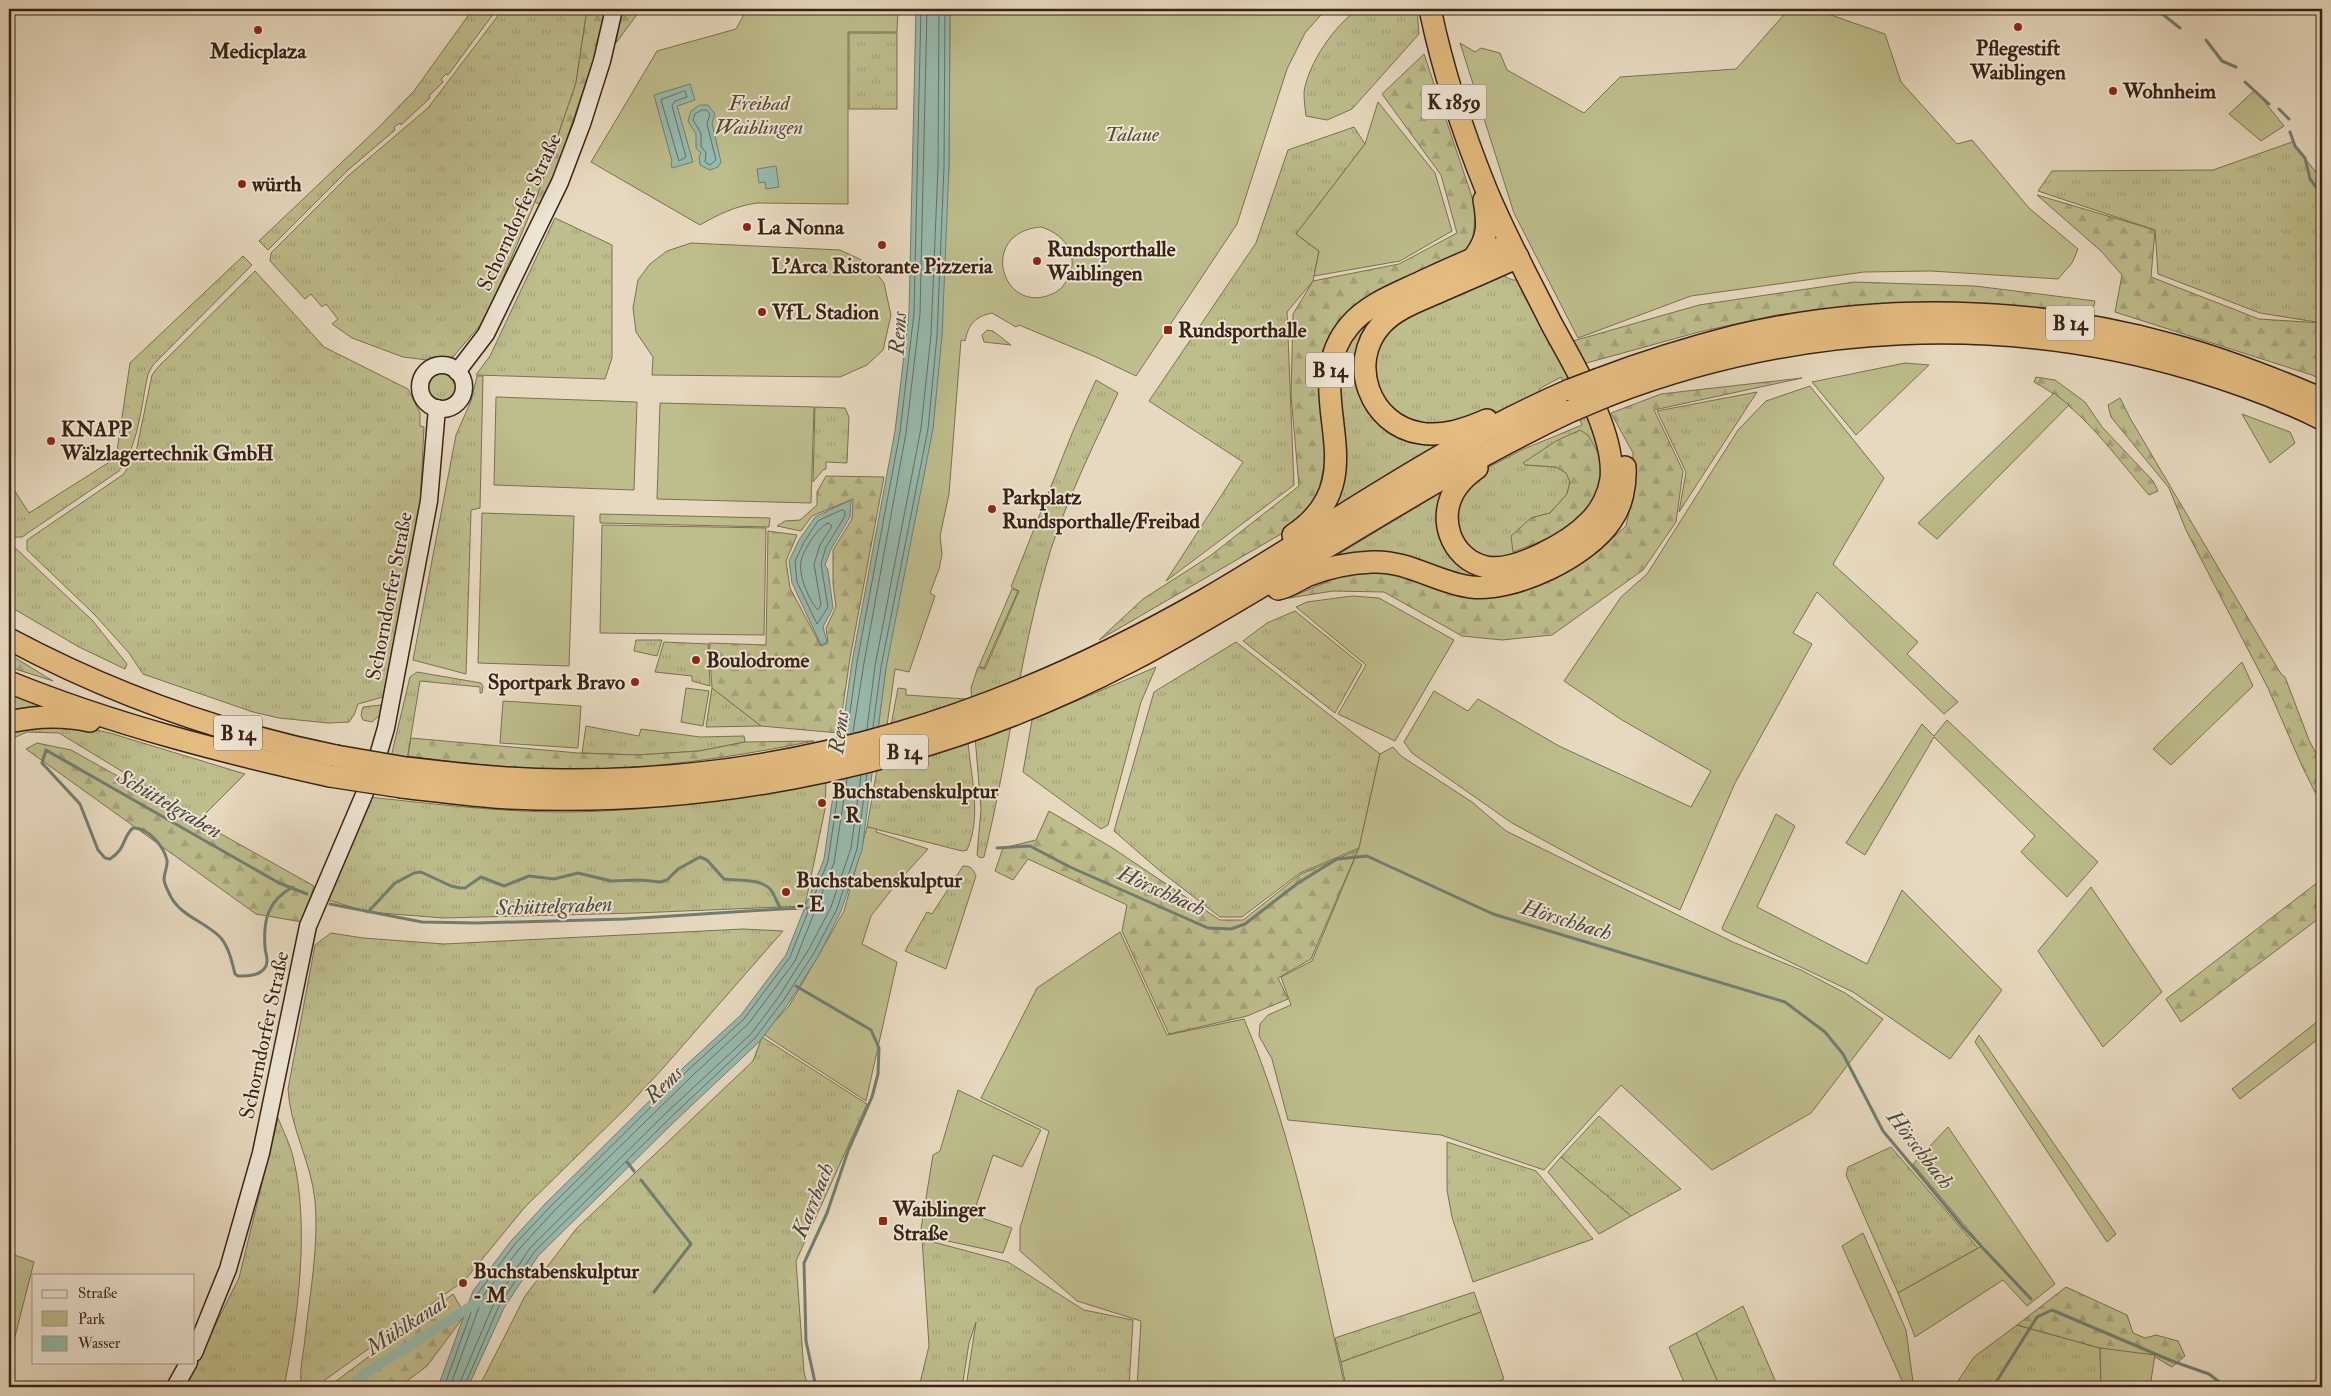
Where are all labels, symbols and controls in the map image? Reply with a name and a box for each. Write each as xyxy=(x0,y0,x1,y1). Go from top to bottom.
marker: Pflegestift Waiblingen xyxy=(2012,21,2024,33)
marker: Medicplaza xyxy=(252,24,264,36)
place label: Pflegestift Waiblingen xyxy=(1969,35,2066,86)
place label: Medicplaza xyxy=(209,38,308,65)
place label: Wohnheim xyxy=(2122,78,2217,105)
road number: K 1859 xyxy=(1422,84,1486,120)
marker: Wohnheim xyxy=(2107,85,2119,97)
park label: Freibad Waiblingen xyxy=(714,90,804,141)
park label: Talaue xyxy=(1105,121,1160,148)
street label: Schorndorfer Straße xyxy=(471,129,568,295)
place label: würth xyxy=(251,171,301,198)
marker: würth xyxy=(236,178,248,190)
place label: La Nonna xyxy=(757,214,845,241)
marker: La Nonna xyxy=(741,221,753,233)
place label: Rundsporthalle Waiblingen xyxy=(1046,236,1176,287)
marker: L'Arca Ristorante Pizzeria xyxy=(876,239,888,251)
place label: L'Arca Ristorante Pizzeria xyxy=(771,253,994,280)
marker: Rundsporthalle Waiblingen xyxy=(1031,255,1043,267)
place label: VfL Stadion xyxy=(771,299,879,326)
marker: VfL Stadion xyxy=(756,306,768,318)
road number: B 14 xyxy=(2046,306,2094,340)
water label: Rems xyxy=(882,309,914,357)
place label: Rundsporthalle xyxy=(1178,317,1307,344)
marker: Rundsporthalle xyxy=(1162,324,1174,336)
road number: B 14 xyxy=(1306,352,1354,388)
place label: KNAPP Wälzlagertechnik GmbH xyxy=(60,416,274,467)
marker: KNAPP Wälzlagertechnik GmbH xyxy=(45,435,57,447)
place label: Parkplatz Rundsporthalle/Freibad xyxy=(1002,484,1201,535)
marker: Parkplatz Rundsporthalle/Freibad xyxy=(986,503,998,515)
street label: Schorndorfer Straße xyxy=(360,509,419,683)
place label: Boulodrome xyxy=(706,647,810,674)
marker: Boulodrome xyxy=(690,654,702,666)
place label: Sportpark Bravo xyxy=(488,669,625,696)
marker: Sportpark Bravo xyxy=(629,676,641,688)
water label: Rems xyxy=(822,708,856,757)
road number: B 14 xyxy=(214,716,262,750)
road number: B 14 xyxy=(880,734,928,770)
water label: Schüttelgraben xyxy=(111,762,227,845)
place label: Buchstabenskulptur - R xyxy=(832,778,999,829)
marker: Buchstabenskulptur - R xyxy=(816,797,828,809)
water label: Hörschbach xyxy=(1112,859,1210,923)
place label: Buchstabenskulptur - E xyxy=(796,867,963,918)
marker: Buchstabenskulptur - E xyxy=(780,886,792,898)
water label: Schüttelgraben xyxy=(494,890,613,922)
water label: Hörschbach xyxy=(1517,893,1615,947)
street label: Schorndorfer Straße xyxy=(234,948,296,1121)
water label: Rems xyxy=(638,1059,690,1111)
water label: Hörschbach xyxy=(1880,1103,1960,1195)
water label: Karrbach xyxy=(785,1159,841,1243)
place label: Waiblinger Straße xyxy=(892,1196,987,1247)
marker: Waiblinger Straße xyxy=(877,1215,889,1227)
place label: Buchstabenskulptur - M xyxy=(473,1258,640,1309)
legend xyxy=(32,1274,195,1364)
marker: Buchstabenskulptur - M xyxy=(457,1277,469,1289)
text: Straße xyxy=(78,1284,117,1303)
water label: Mühlkanal xyxy=(359,1287,454,1363)
text: Park xyxy=(78,1310,105,1329)
text: Wasser xyxy=(77,1334,121,1353)

